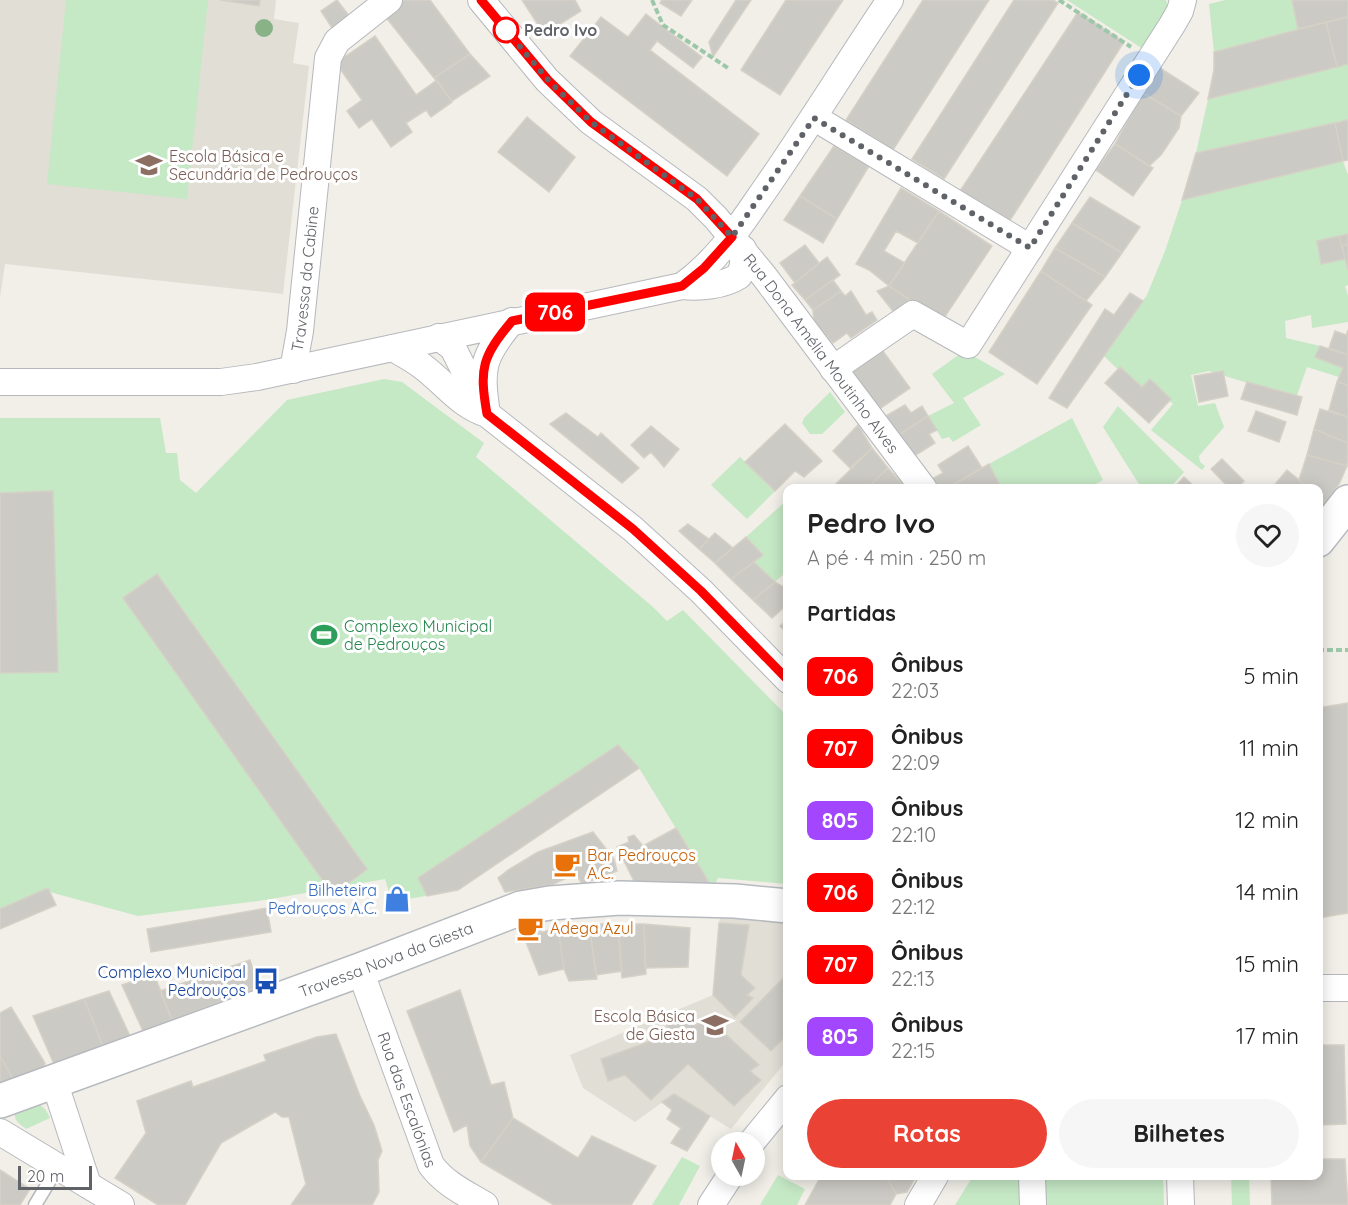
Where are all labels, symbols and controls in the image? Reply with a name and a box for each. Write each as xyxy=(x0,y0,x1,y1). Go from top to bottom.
marker: Pedro Ivo xyxy=(493,17,519,43)
place label: Pedro Ivo xyxy=(524,20,597,40)
your location xyxy=(1124,60,1154,90)
place label: Escola Básica e Secundária de Pedrouços xyxy=(169,146,358,184)
school or university icon: Escola Básica e Secundária de Pedrouços xyxy=(134,150,164,180)
street label: Travessa da Cabine xyxy=(286,205,323,353)
street label: Rua Dona Amélia Moutinho Alves xyxy=(739,249,904,457)
line badge: 706 xyxy=(520,292,590,332)
text: 706 xyxy=(537,299,573,325)
button: heart xyxy=(1236,504,1299,567)
text: Pedro Ivo xyxy=(807,505,935,540)
text: A pé · 4 min · 250 m xyxy=(807,545,986,570)
text: Partidas xyxy=(807,599,896,627)
place label: Complexo Municipal de Pedrouços xyxy=(344,616,492,654)
sports icon: Complexo Municipal de Pedrouços xyxy=(309,620,339,650)
text: Ônibus xyxy=(891,650,963,678)
text: 5 min xyxy=(1244,662,1299,690)
text: 706 xyxy=(822,663,858,689)
text: 22:03 xyxy=(891,678,939,703)
text: Ônibus xyxy=(891,722,963,750)
text: 11 min xyxy=(1239,734,1299,762)
text: 707 xyxy=(822,735,858,761)
text: 22:09 xyxy=(891,750,940,775)
text: Ônibus xyxy=(891,794,963,822)
text: 12 min xyxy=(1235,806,1299,834)
text: 805 xyxy=(822,807,858,833)
text: 22:10 xyxy=(891,822,936,847)
place label: Bar Pedrouços A.C. xyxy=(587,845,696,883)
cafe icon: Bar Pedrouços A.C. xyxy=(552,849,582,879)
text: Ônibus xyxy=(891,866,963,894)
text: 14 min xyxy=(1236,878,1299,906)
text: 706 xyxy=(822,879,858,905)
place label: Bilheteira Pedrouços A.C. xyxy=(268,880,377,918)
shop icon: Bilheteira Pedrouços A.C. xyxy=(382,884,412,914)
text: 22:12 xyxy=(891,894,935,919)
cafe icon: Adega Azul xyxy=(515,913,545,943)
street label: Travessa Nova da Giesta xyxy=(296,917,476,1001)
place label: Adega Azul xyxy=(550,918,634,938)
text: Ônibus xyxy=(891,938,963,966)
text: 15 min xyxy=(1235,950,1299,978)
text: 707 xyxy=(822,951,858,977)
place label: Complexo Municipal Pedrouços xyxy=(98,962,246,1000)
bus stop icon: Complexo Municipal Pedrouços xyxy=(251,966,281,996)
text: 22:13 xyxy=(891,966,935,991)
place label: Escola Básica de Giesta xyxy=(594,1006,695,1044)
school or university icon: Escola Básica de Giesta xyxy=(700,1010,730,1040)
text: Ônibus xyxy=(891,1010,963,1038)
text: 17 min xyxy=(1236,1022,1299,1050)
text: 805 xyxy=(822,1023,858,1049)
street label: Rua das Escalónias xyxy=(373,1029,441,1170)
text: 22:15 xyxy=(891,1038,935,1063)
button: Rotas xyxy=(807,1099,1047,1168)
button: Bilhetes xyxy=(1059,1099,1299,1168)
north arrow xyxy=(711,1132,765,1186)
map controls xyxy=(711,1132,765,1186)
scale bar xyxy=(18,1163,92,1190)
text: 20 m xyxy=(27,1166,64,1186)

